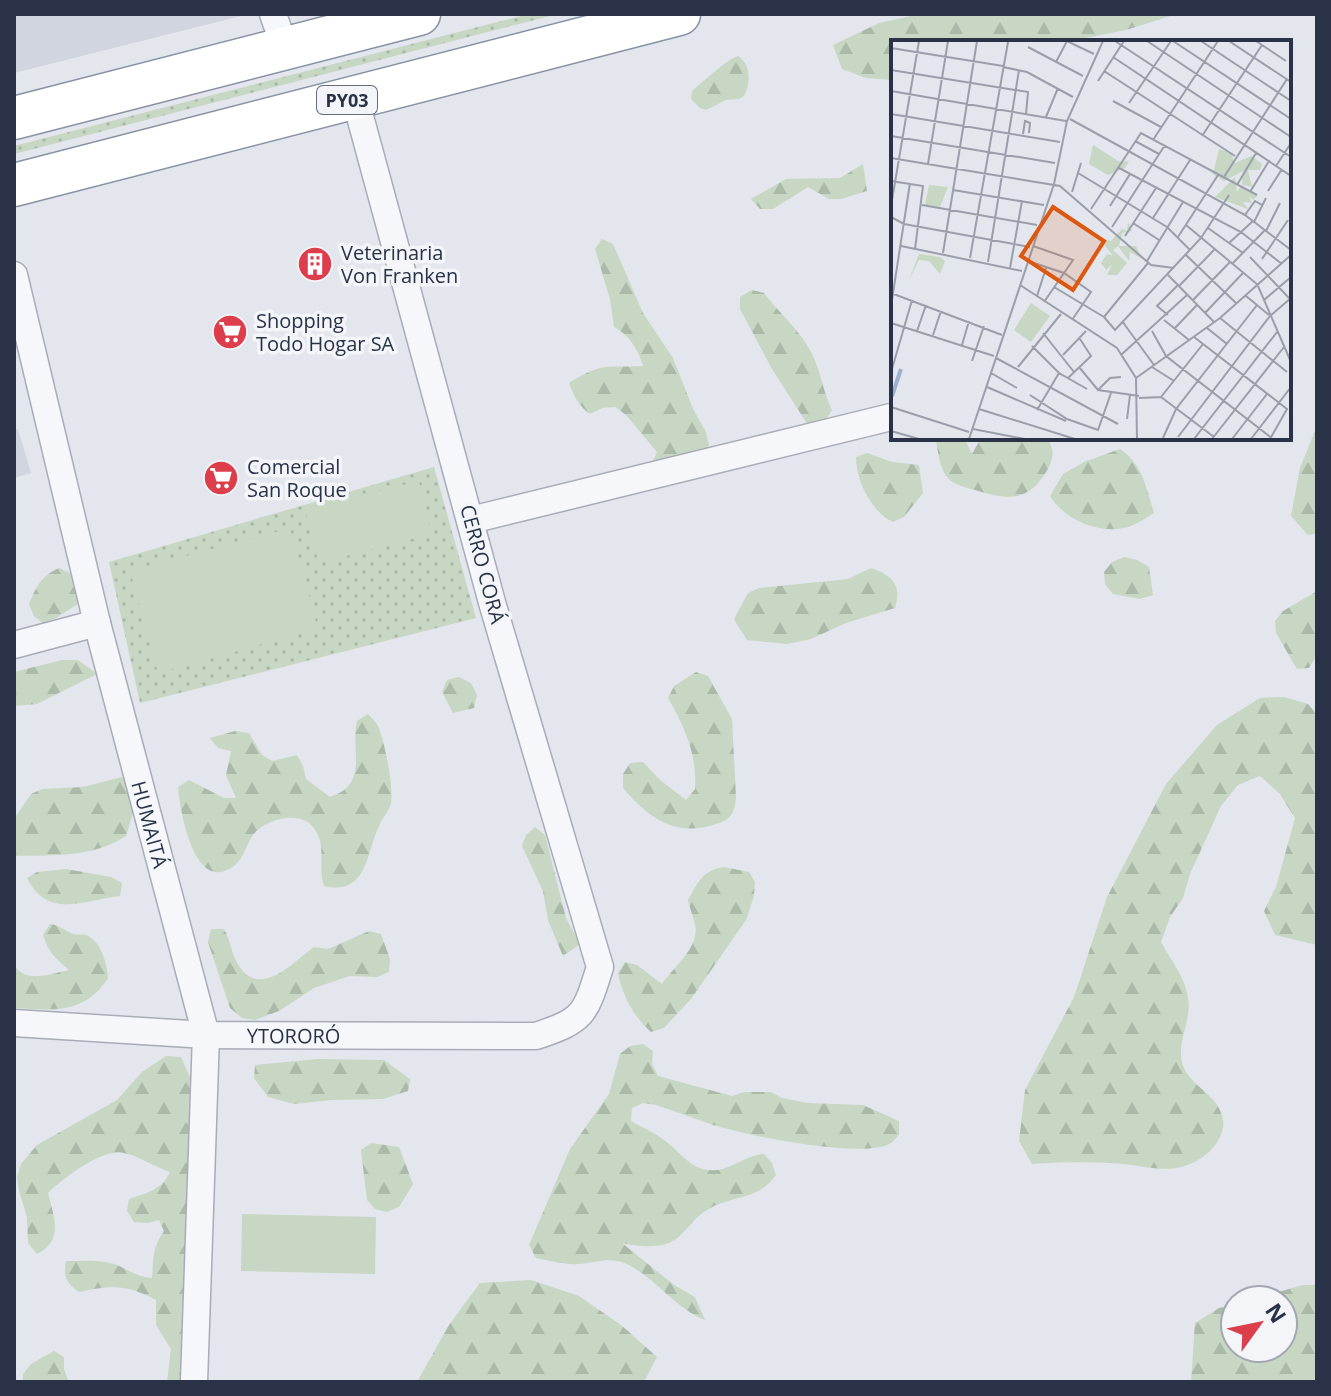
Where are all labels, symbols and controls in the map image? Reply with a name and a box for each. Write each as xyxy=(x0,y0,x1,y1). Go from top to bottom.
inset map xyxy=(891,40,1291,440)
road number: PY03 xyxy=(317,86,377,114)
place label: Veterinaria Von Franken xyxy=(341,239,458,289)
building icon: Veterinaria Von Franken xyxy=(296,245,334,283)
place label: Shopping Todo Hogar SA xyxy=(256,307,395,357)
supermarket icon: Shopping Todo Hogar SA xyxy=(211,313,249,351)
place label: Comercial San Roque xyxy=(247,453,347,503)
supermarket icon: Comercial San Roque xyxy=(202,459,240,497)
street label: CERRO CORÁ xyxy=(454,501,512,627)
street label: HUMAITÁ xyxy=(126,778,175,871)
street label: YTORORÓ xyxy=(247,1022,340,1049)
north arrow xyxy=(1219,1284,1299,1364)
text: N xyxy=(1259,1297,1294,1328)

